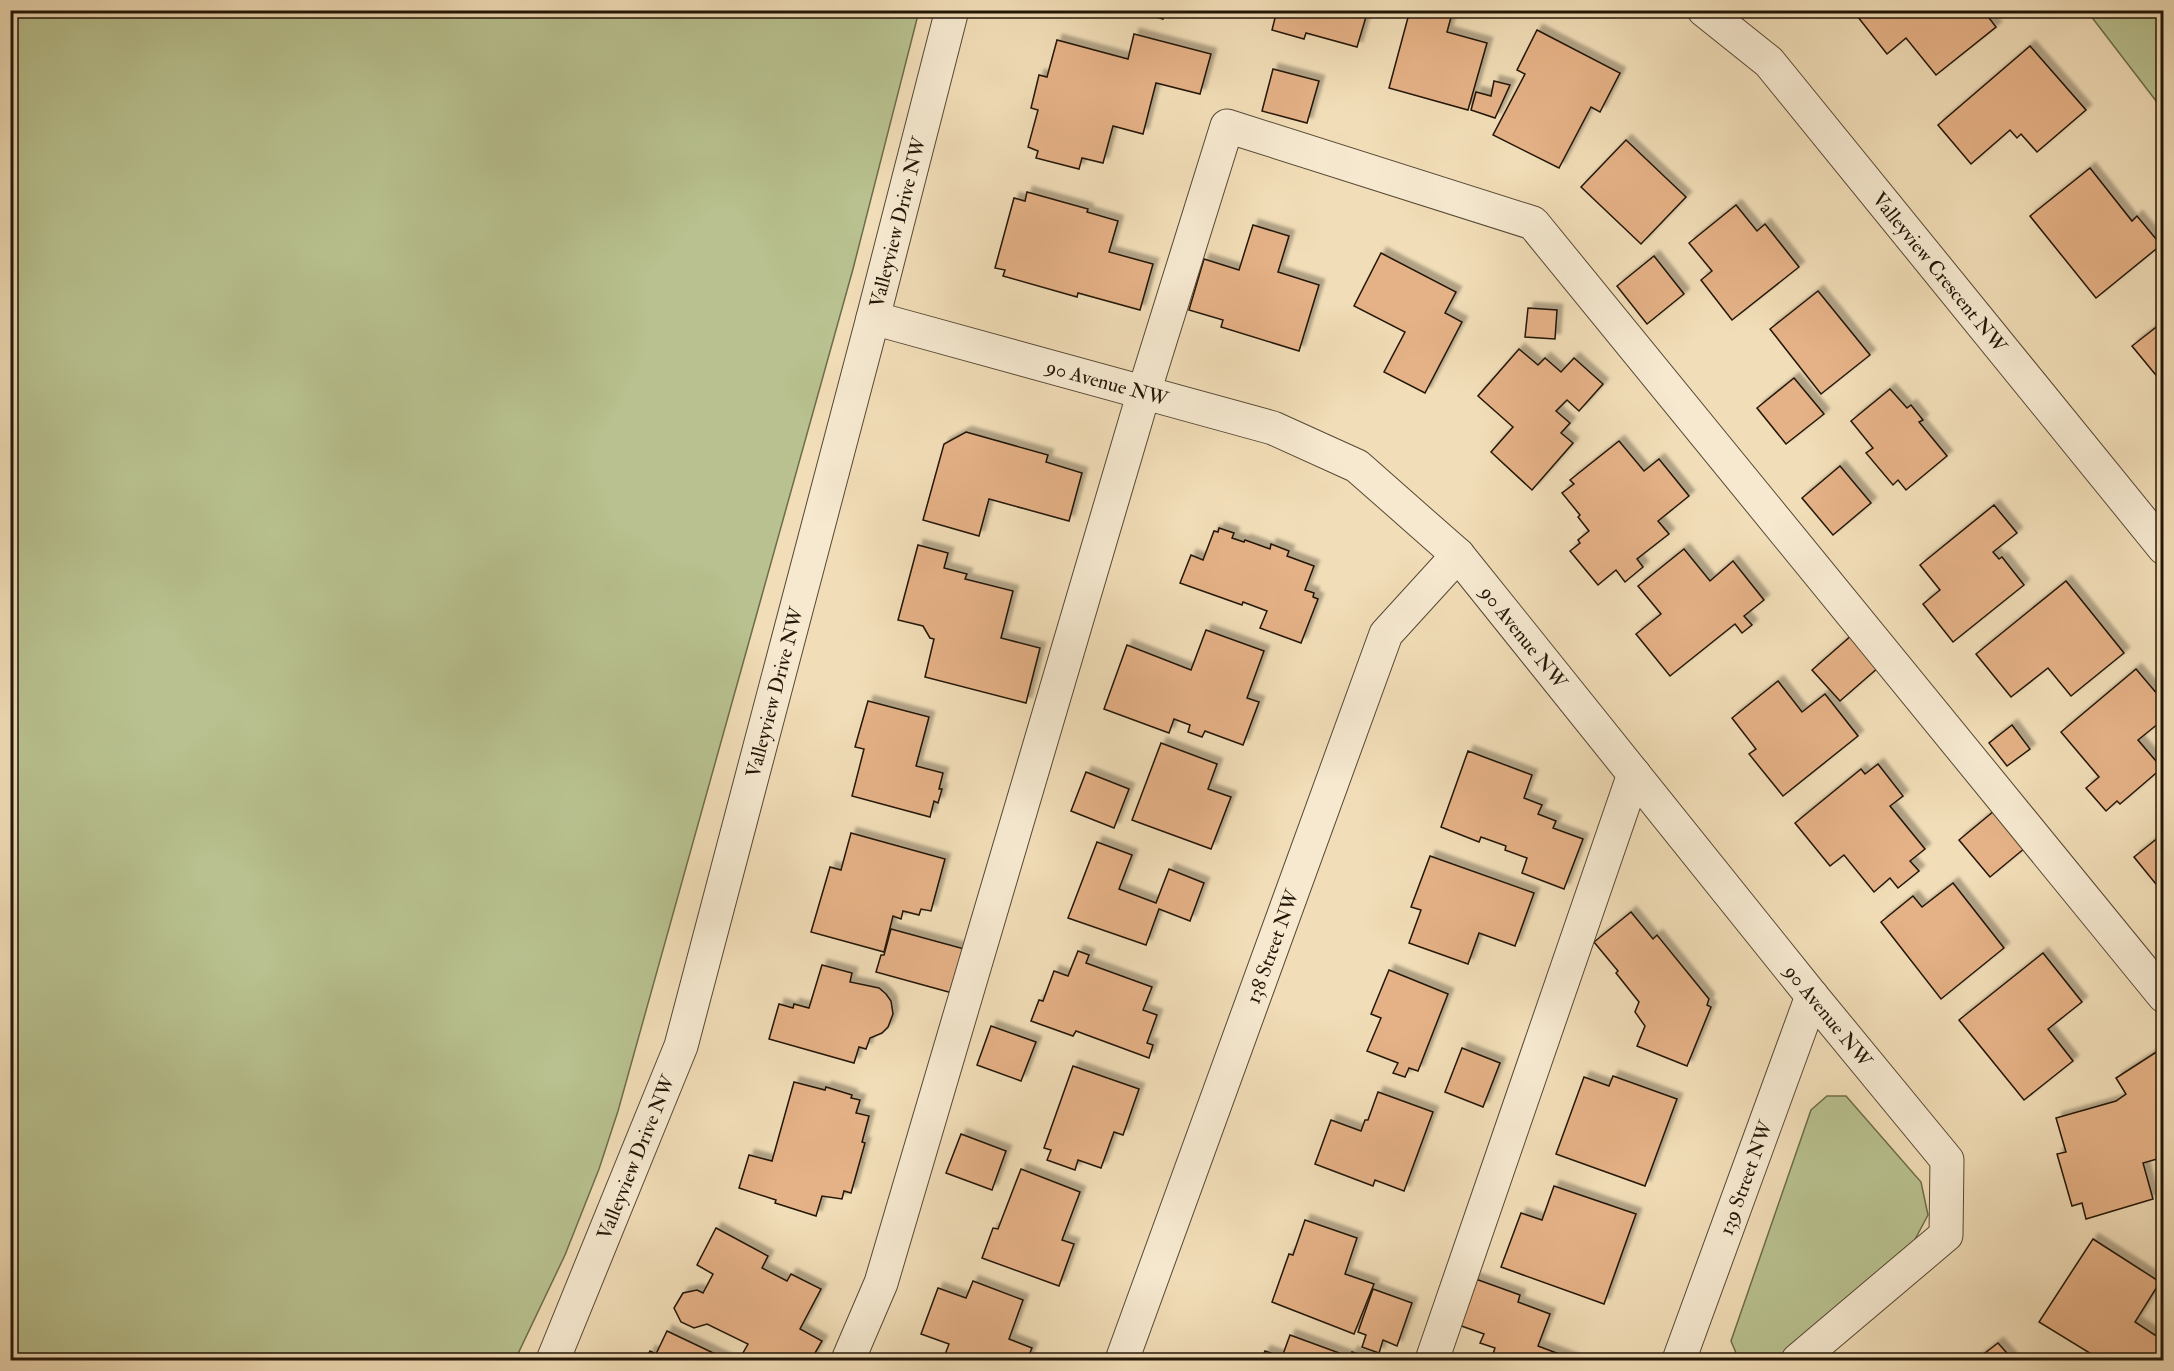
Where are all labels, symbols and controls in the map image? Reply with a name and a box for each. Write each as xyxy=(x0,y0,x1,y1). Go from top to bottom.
street label: Valleyview Drive NW xyxy=(864,134,932,310)
street label: Valleyview Crescent NW xyxy=(1867,187,2012,358)
street label: 90 Avenue NW xyxy=(1042,354,1171,412)
street label: 90 Avenue NW xyxy=(1473,579,1573,695)
street label: Valleyview Drive NW xyxy=(740,604,809,780)
street label: 138 Street NW xyxy=(1241,886,1305,1007)
street label: 90 Avenue NW xyxy=(1778,958,1878,1073)
street label: Valleyview Drive NW xyxy=(591,1071,681,1243)
street label: 139 Street NW xyxy=(1714,1117,1779,1239)

